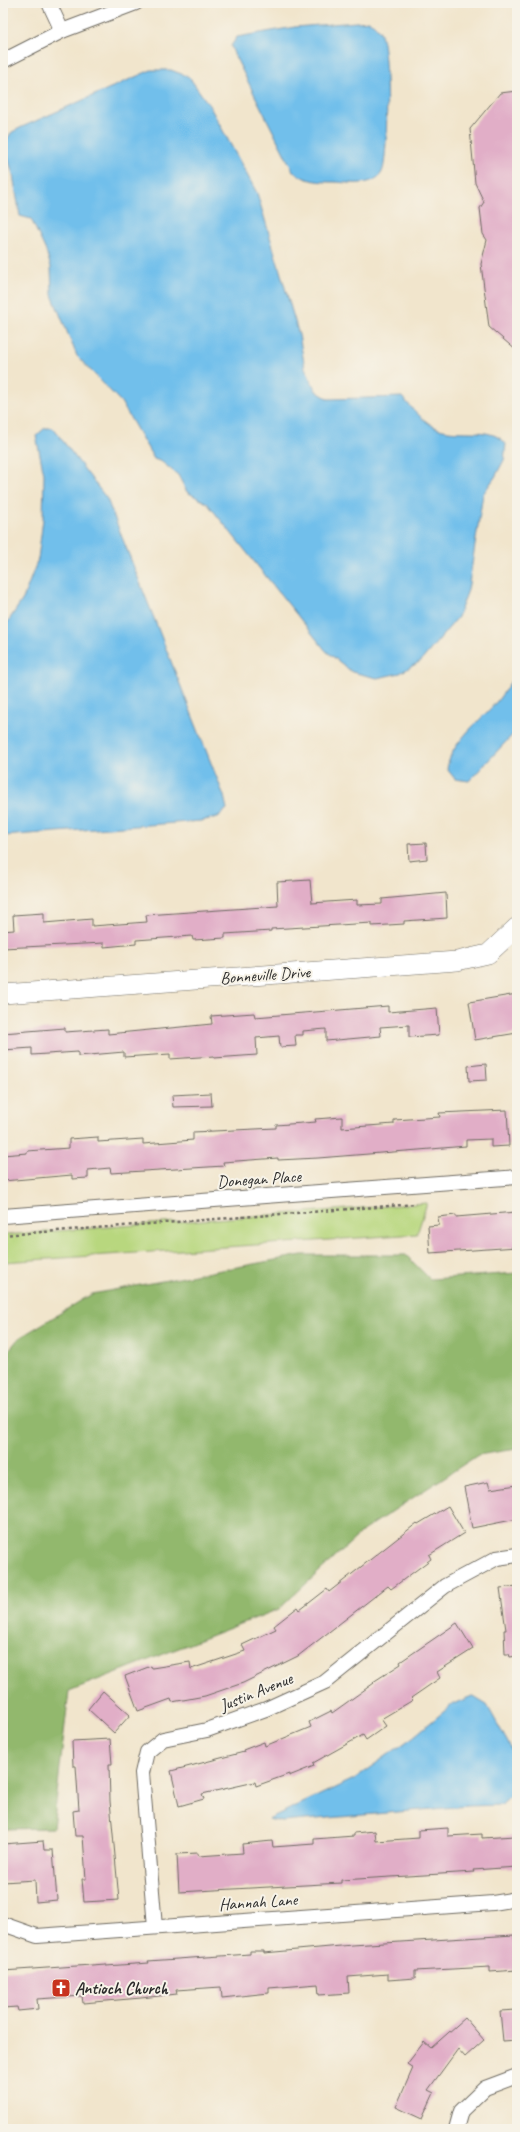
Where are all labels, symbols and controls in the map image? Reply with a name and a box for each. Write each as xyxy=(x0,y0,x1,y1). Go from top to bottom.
street label: Bonneville Drive xyxy=(219,961,312,989)
street label: Donegan Place xyxy=(216,1166,303,1192)
street label: Justin Avenue xyxy=(216,1667,297,1716)
street label: Hannah Lane xyxy=(218,1889,299,1915)
church icon: Antioch Church xyxy=(50,1977,72,1999)
place label: Antioch Church xyxy=(75,1978,169,1999)

